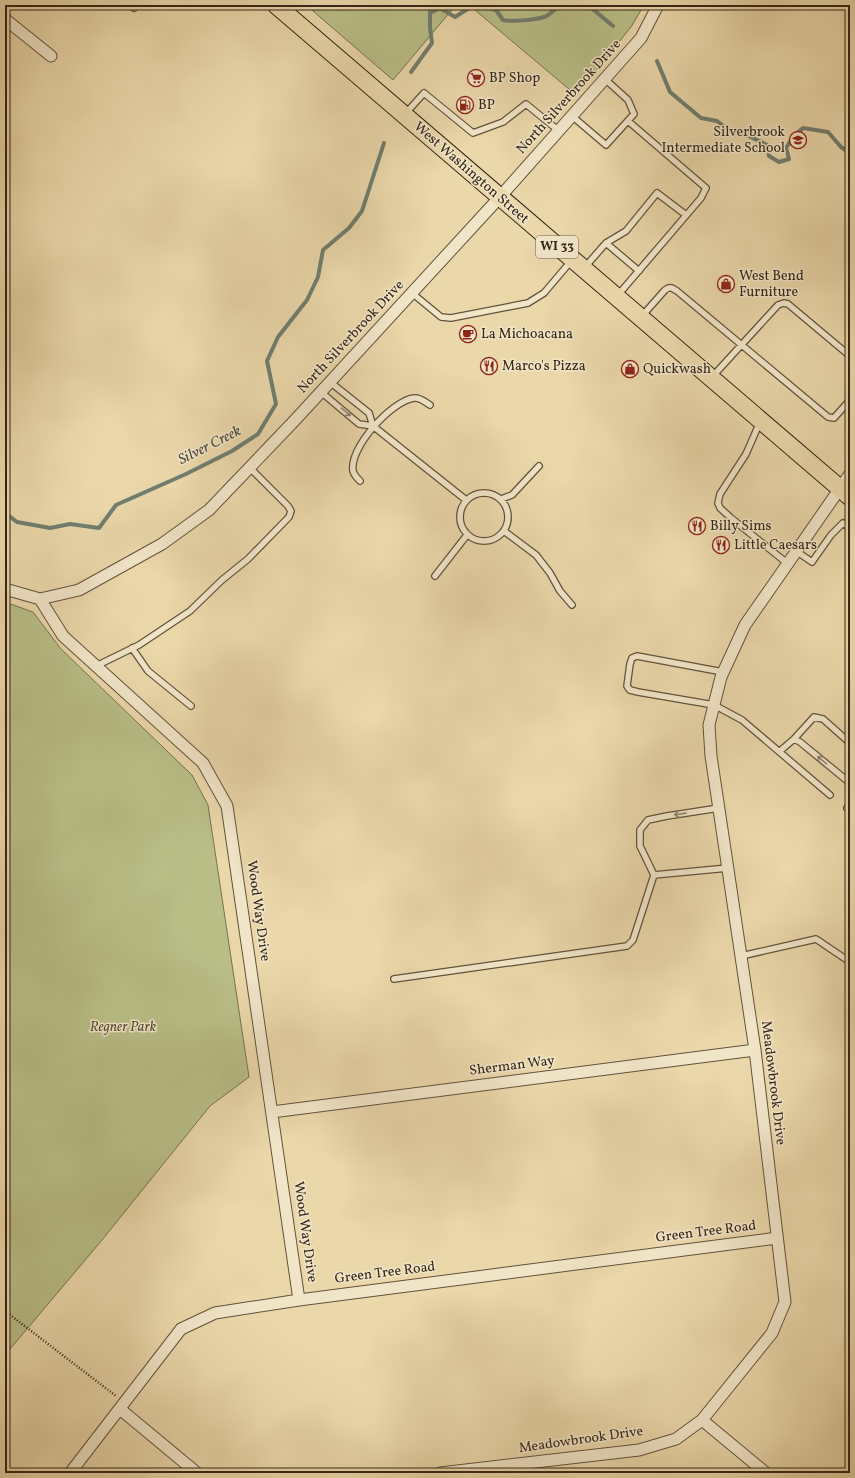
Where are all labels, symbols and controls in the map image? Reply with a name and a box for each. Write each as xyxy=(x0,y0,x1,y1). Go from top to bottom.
street label: North Silverbrook Drive xyxy=(512,35,626,159)
supermarket icon: BP Shop xyxy=(466,68,486,88)
place label: BP Shop xyxy=(489,69,540,88)
fuel station icon: BP xyxy=(455,95,475,115)
place label: BP xyxy=(478,96,495,115)
street label: West Washington Street xyxy=(409,118,533,228)
place label: Silverbrook Intermediate School xyxy=(661,123,785,158)
school or university icon: Silverbrook Intermediate School xyxy=(788,130,808,150)
road number: WI 33 xyxy=(536,236,578,258)
place label: West Bend Furniture xyxy=(739,267,804,302)
shop icon: West Bend Furniture xyxy=(716,274,736,294)
street label: North Silverbrook Drive xyxy=(293,276,409,398)
cafe icon: La Michoacana xyxy=(458,324,478,344)
place label: La Michoacana xyxy=(481,325,573,344)
restaurant icon: Marco's Pizza xyxy=(479,356,499,376)
place label: Marco's Pizza xyxy=(502,357,586,376)
shop icon: Quickwash xyxy=(620,359,640,379)
place label: Quickwash xyxy=(643,360,711,379)
one-way arrow xyxy=(340,408,351,417)
water label: Silver Creek xyxy=(175,421,245,471)
restaurant icon: Billy Sims xyxy=(687,516,707,536)
place label: Billy Sims xyxy=(710,517,772,536)
restaurant icon: Little Caesars xyxy=(711,535,731,555)
place label: Little Caesars xyxy=(734,536,817,555)
one-way arrow xyxy=(817,756,828,765)
one-way arrow xyxy=(674,810,687,818)
street label: Wood Way Drive xyxy=(242,859,275,963)
park label: Regner Park xyxy=(90,1018,157,1037)
street label: Meadowbrook Drive xyxy=(756,1020,790,1147)
street label: Sherman Way xyxy=(468,1051,556,1081)
street label: Wood Way Drive xyxy=(289,1180,322,1284)
street label: Green Tree Road xyxy=(655,1216,758,1248)
street label: Green Tree Road xyxy=(334,1257,437,1289)
street label: Meadowbrook Drive xyxy=(518,1422,645,1458)

